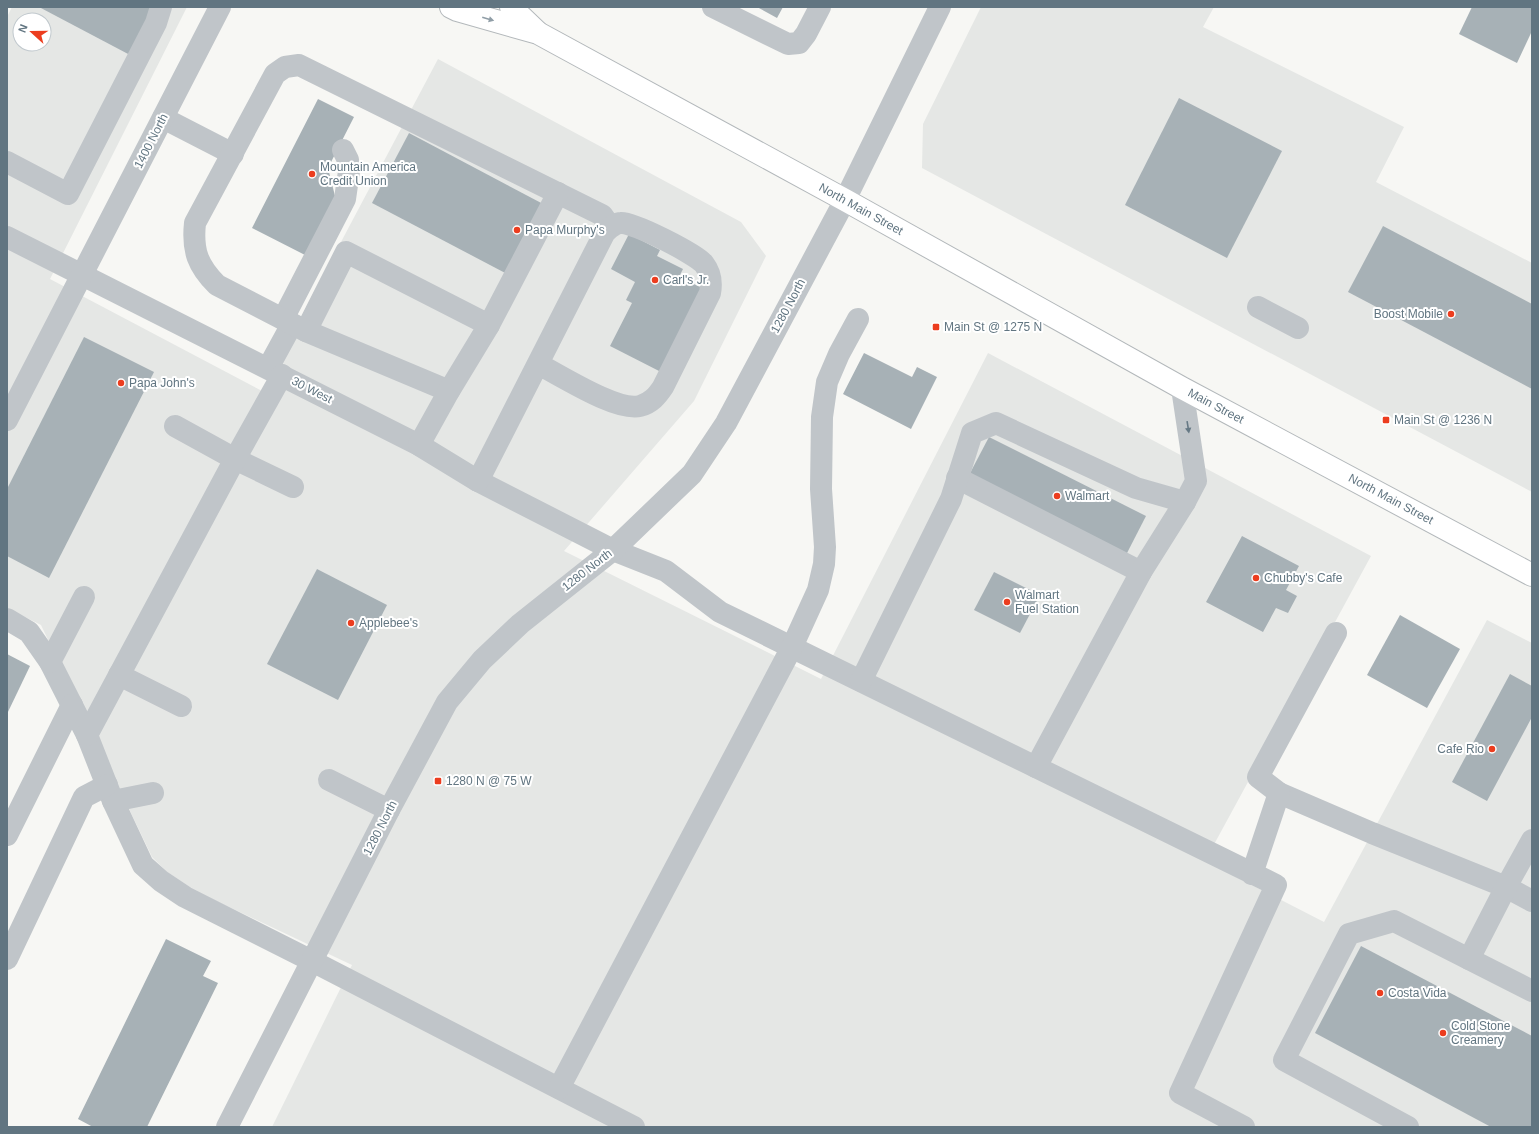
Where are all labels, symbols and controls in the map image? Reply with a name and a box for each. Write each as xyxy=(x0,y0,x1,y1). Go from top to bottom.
north arrow xyxy=(12,12,52,52)
one-way arrow xyxy=(482,16,494,22)
text: N xyxy=(16,23,30,34)
street label: 1400 North xyxy=(131,111,171,171)
place label: Mountain America Credit Union xyxy=(320,160,416,188)
marker: Mountain America Credit Union xyxy=(307,169,317,179)
street label: North Main Street xyxy=(816,180,906,238)
place label: Papa Murphy's xyxy=(525,223,605,237)
marker: Papa Murphy's xyxy=(512,225,522,235)
place label: Carl's Jr. xyxy=(663,273,709,287)
marker: Carl's Jr. xyxy=(650,275,660,285)
street label: 1280 North xyxy=(768,277,808,335)
place label: Boost Mobile xyxy=(1374,307,1443,321)
marker: Boost Mobile xyxy=(1446,309,1456,319)
place label: Main St @ 1275 N xyxy=(944,320,1042,334)
marker: Main St @ 1275 N xyxy=(931,322,941,332)
street label: 30 West xyxy=(289,374,335,406)
place label: Papa John's xyxy=(129,376,195,390)
marker: Papa John's xyxy=(116,378,126,388)
street label: Main Street xyxy=(1186,385,1247,427)
place label: Main St @ 1236 N xyxy=(1394,413,1492,427)
marker: Main St @ 1236 N xyxy=(1381,415,1391,425)
one-way arrow xyxy=(1185,421,1191,433)
street label: North Main Street xyxy=(1346,471,1436,528)
place label: Walmart xyxy=(1065,489,1110,503)
marker: Walmart xyxy=(1052,491,1062,501)
street label: 1280 North xyxy=(559,546,615,594)
place label: Chubby's Cafe xyxy=(1264,571,1343,585)
marker: Chubby's Cafe xyxy=(1251,573,1261,583)
place label: Walmart Fuel Station xyxy=(1015,588,1079,616)
marker: Walmart Fuel Station xyxy=(1002,597,1012,607)
place label: Applebee's xyxy=(359,616,418,630)
marker: Applebee's xyxy=(346,618,356,628)
place label: Cafe Rio xyxy=(1437,742,1484,756)
marker: Cafe Rio xyxy=(1487,744,1497,754)
place label: 1280 N @ 75 W xyxy=(446,774,532,788)
marker: 1280 N @ 75 W xyxy=(433,776,443,786)
street label: 1280 North xyxy=(360,798,400,858)
place label: Costa Vida xyxy=(1388,986,1447,1000)
marker: Costa Vida xyxy=(1375,988,1385,998)
place label: Cold Stone Creamery xyxy=(1451,1019,1511,1047)
marker: Cold Stone Creamery xyxy=(1438,1028,1448,1038)

